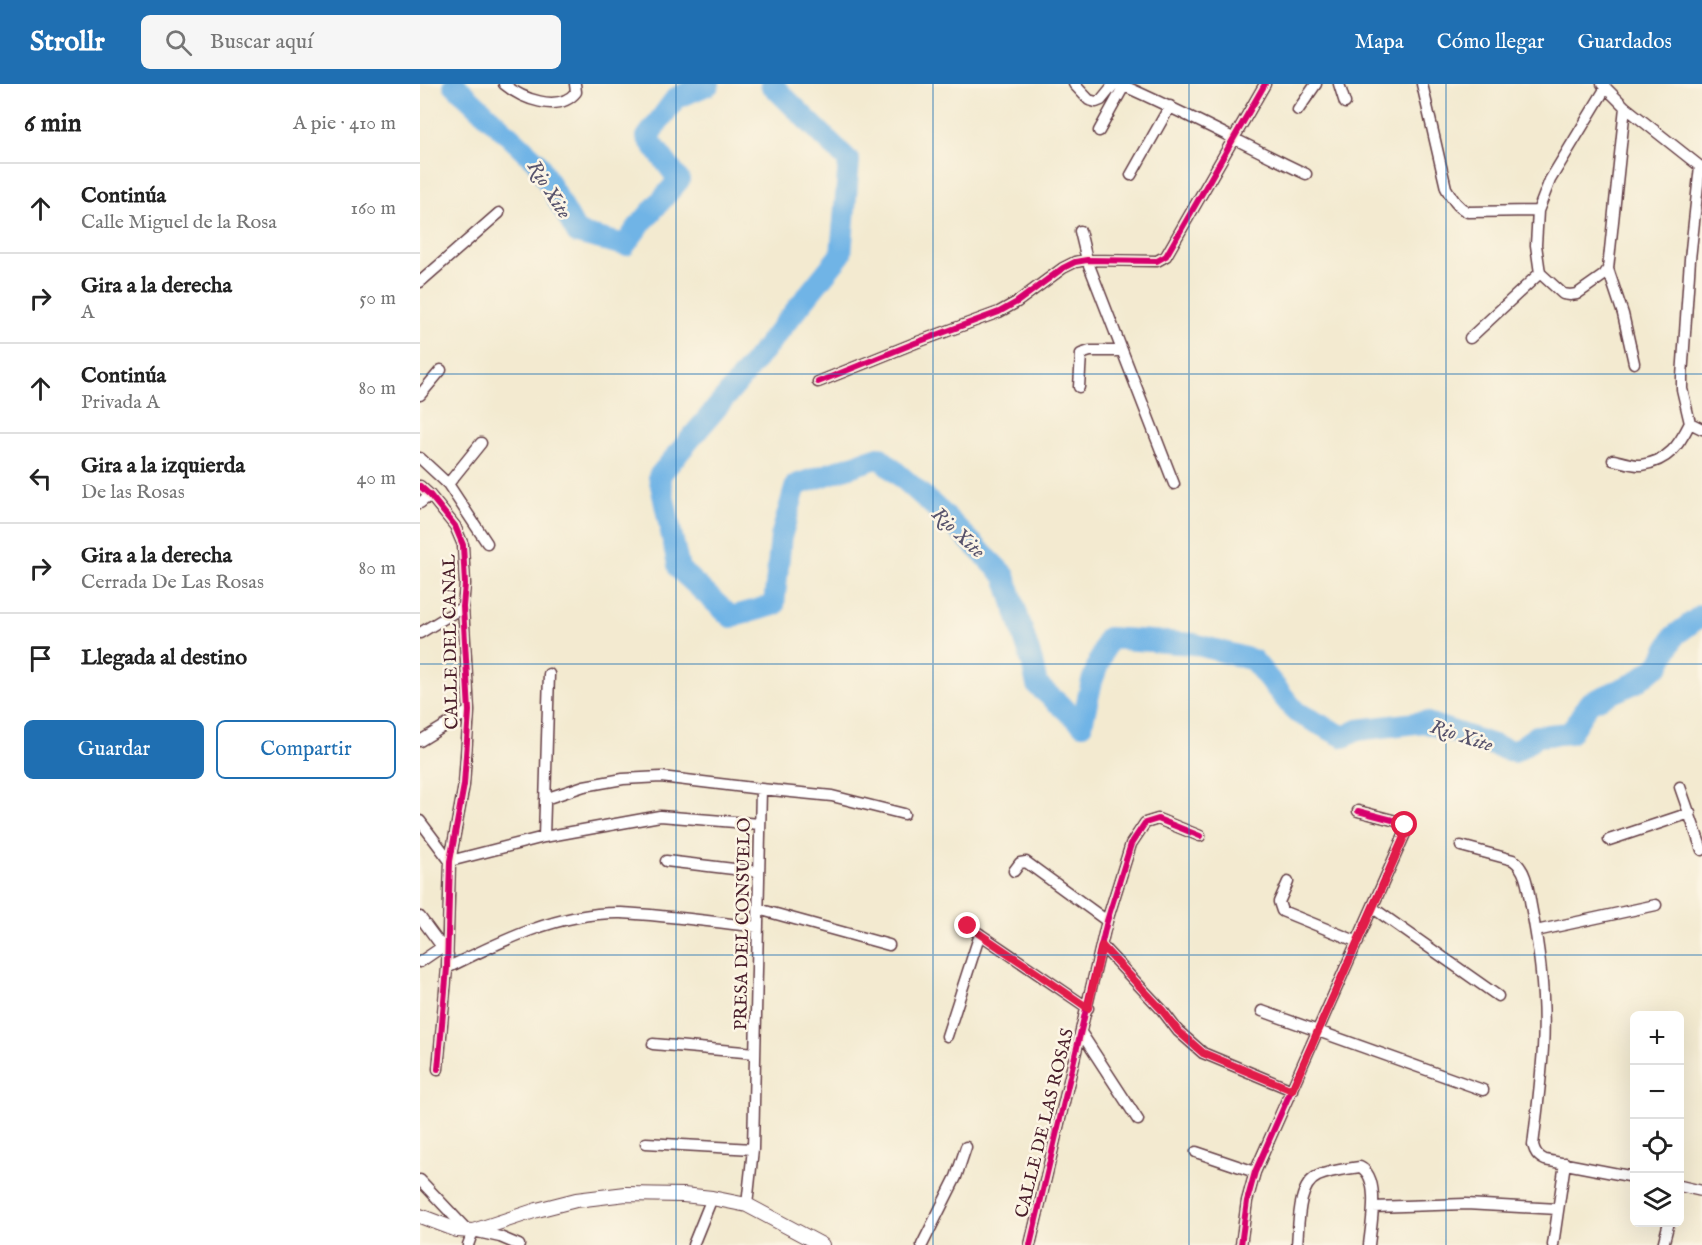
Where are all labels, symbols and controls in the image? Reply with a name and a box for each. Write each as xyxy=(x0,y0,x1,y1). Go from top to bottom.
search box xyxy=(141,15,561,69)
text: Strollr xyxy=(30,25,105,60)
icon: search xyxy=(162,26,195,59)
text: Buscar aquí xyxy=(210,28,313,56)
text: Mapa xyxy=(1355,29,1404,56)
text: Cómo llegar xyxy=(1437,29,1544,56)
text: Guardados xyxy=(1577,29,1672,56)
text: 6 min xyxy=(24,107,82,140)
text: A pie · 410 m xyxy=(293,111,396,136)
water label: Rio Xite xyxy=(521,156,576,224)
text: Continúa xyxy=(81,182,166,210)
icon: ahead xyxy=(24,192,57,225)
text: 160 m xyxy=(350,196,396,221)
text: Calle Miguel de la Rosa xyxy=(81,210,277,235)
text: Gira a la derecha xyxy=(81,272,232,300)
icon: right xyxy=(24,282,57,315)
text: 50 m xyxy=(359,286,396,311)
text: A xyxy=(81,300,95,325)
text: Continúa xyxy=(81,362,166,390)
icon: ahead xyxy=(24,372,57,405)
text: 80 m xyxy=(359,376,396,401)
text: Privada A xyxy=(81,390,160,415)
text: Gira a la izquierda xyxy=(81,452,245,480)
icon: left xyxy=(24,462,57,495)
text: 40 m xyxy=(357,466,396,491)
text: De las Rosas xyxy=(81,480,185,505)
water label: Rio Xite xyxy=(926,502,990,564)
text: Gira a la derecha xyxy=(81,542,232,570)
icon: right xyxy=(24,552,57,585)
street label: CALLE DEL CANAL xyxy=(438,554,465,730)
text: 80 m xyxy=(359,556,396,581)
text: Cerrada De Las Rosas xyxy=(81,570,264,595)
icon: arrive xyxy=(24,642,57,675)
text: Llegada al destino xyxy=(81,644,247,672)
water label: Rio Xite xyxy=(1427,715,1496,758)
button: Guardar xyxy=(24,720,204,779)
button: Compartir xyxy=(216,720,396,779)
route start xyxy=(1391,811,1417,837)
street label: PRESA DEL CONSUELO xyxy=(730,817,757,1031)
route end xyxy=(954,912,980,938)
map controls xyxy=(1630,1011,1684,1227)
button: + xyxy=(1630,1011,1684,1065)
street label: CALLE DE LAS ROSAS xyxy=(1011,1026,1080,1221)
button: − xyxy=(1630,1065,1684,1119)
button: locate xyxy=(1630,1119,1684,1173)
button: layers xyxy=(1630,1173,1684,1227)

